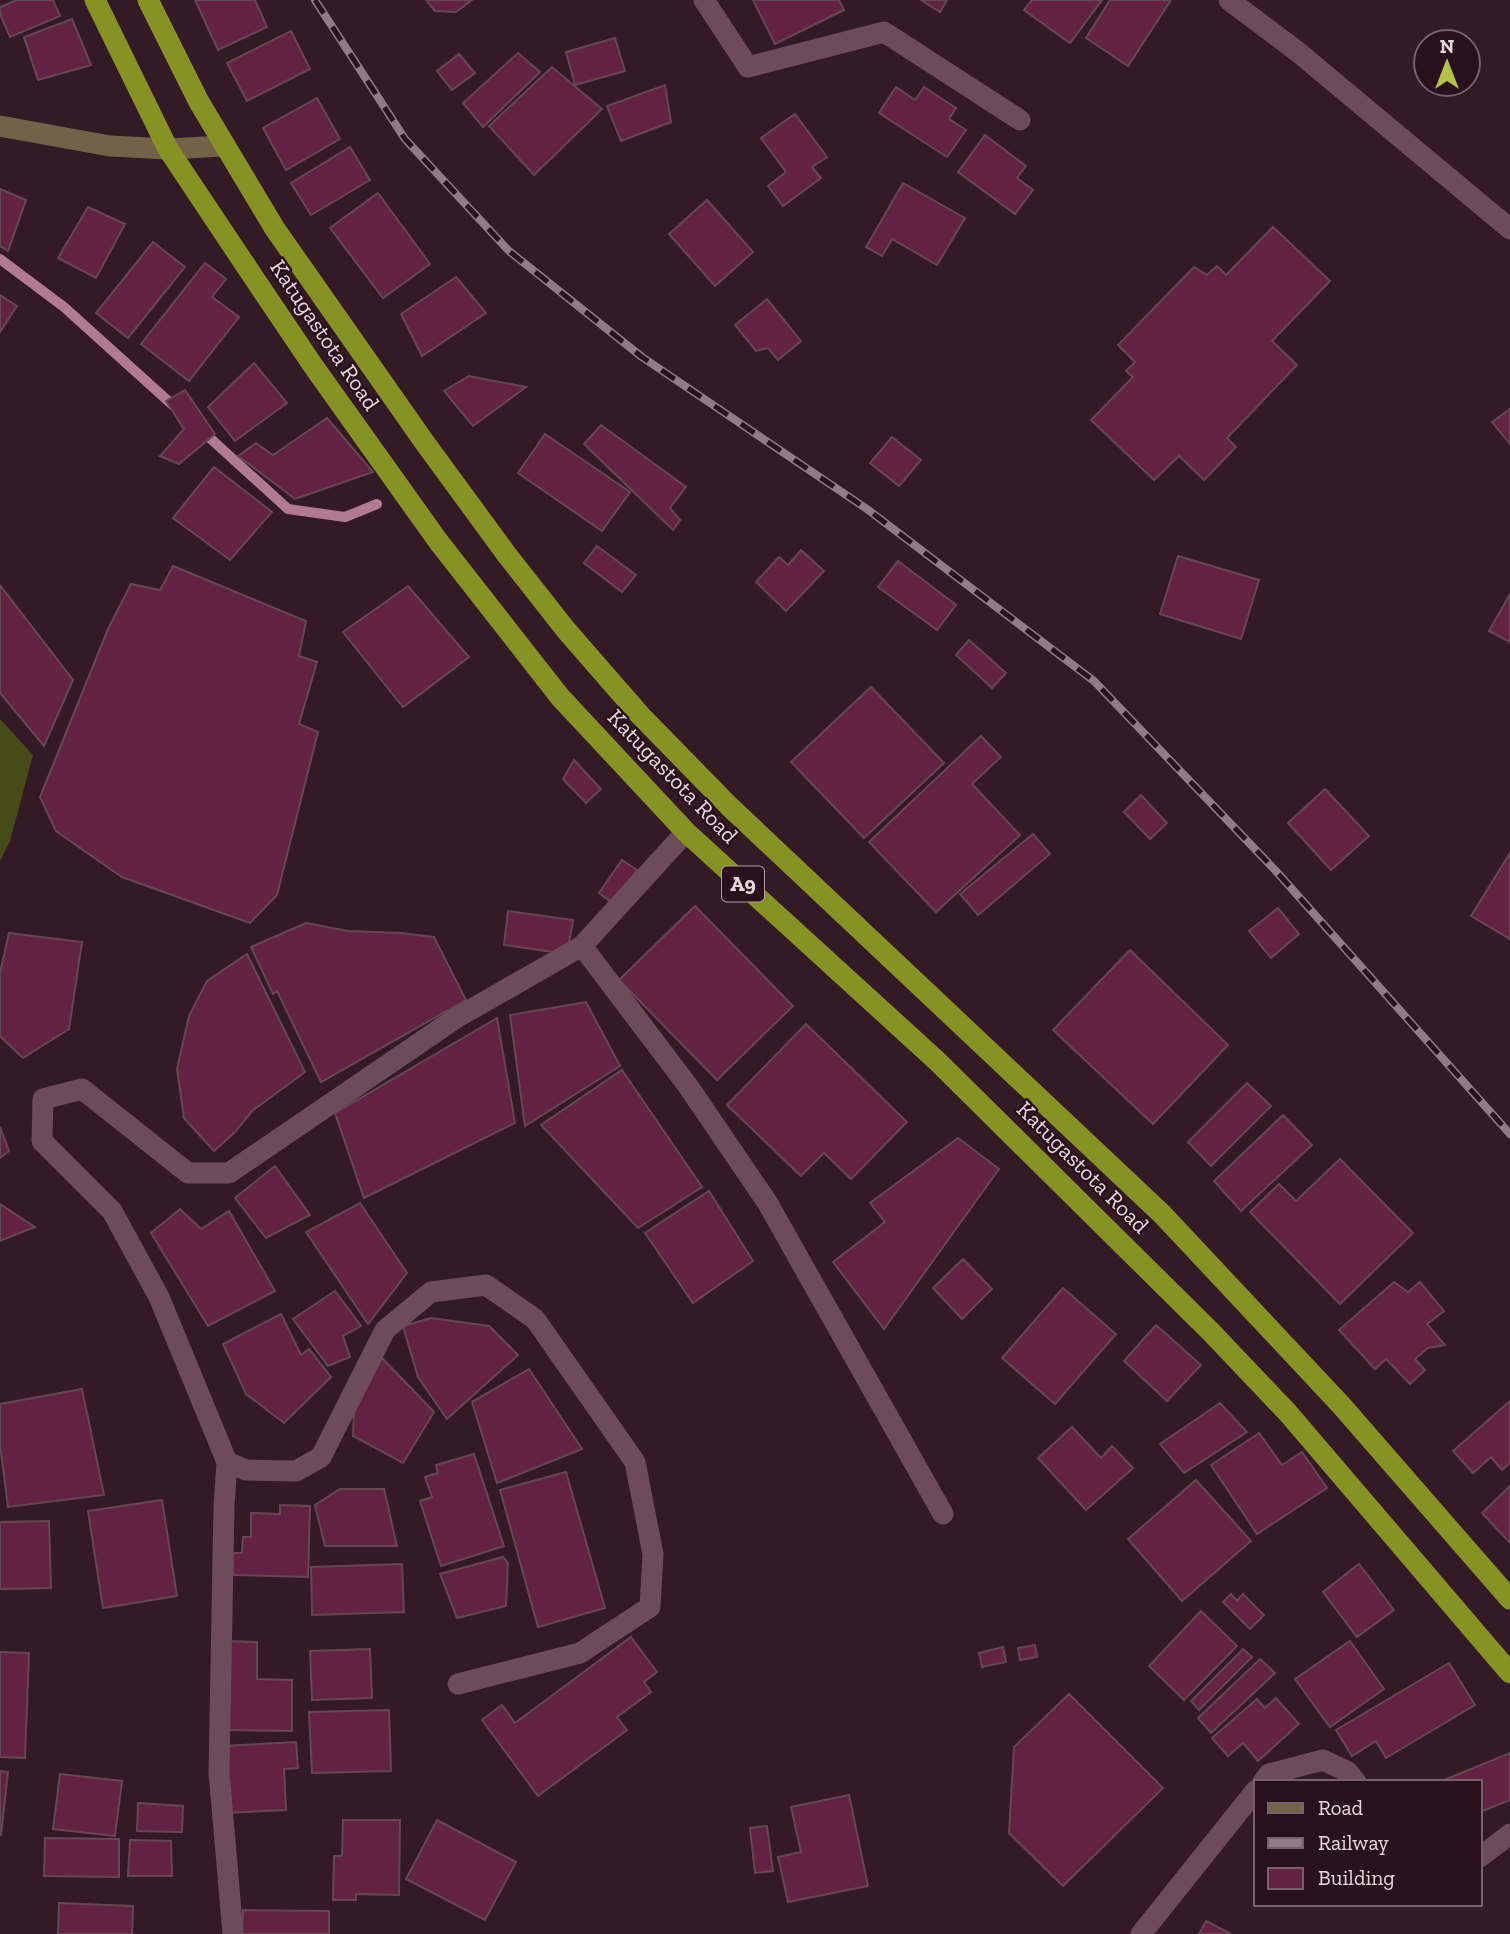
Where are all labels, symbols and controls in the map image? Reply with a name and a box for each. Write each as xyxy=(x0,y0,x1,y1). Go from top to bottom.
north arrow xyxy=(1412,28,1482,98)
text: N xyxy=(1440,35,1454,58)
street label: Katugastota Road xyxy=(264,254,386,416)
street label: Katugastota Road xyxy=(602,703,744,849)
road number: A9 xyxy=(722,866,764,902)
street label: Katugastota Road xyxy=(1011,1095,1155,1239)
legend xyxy=(1254,1780,1482,1906)
text: Road xyxy=(1318,1795,1364,1820)
text: Railway xyxy=(1318,1830,1389,1855)
text: Building xyxy=(1318,1865,1395,1890)

